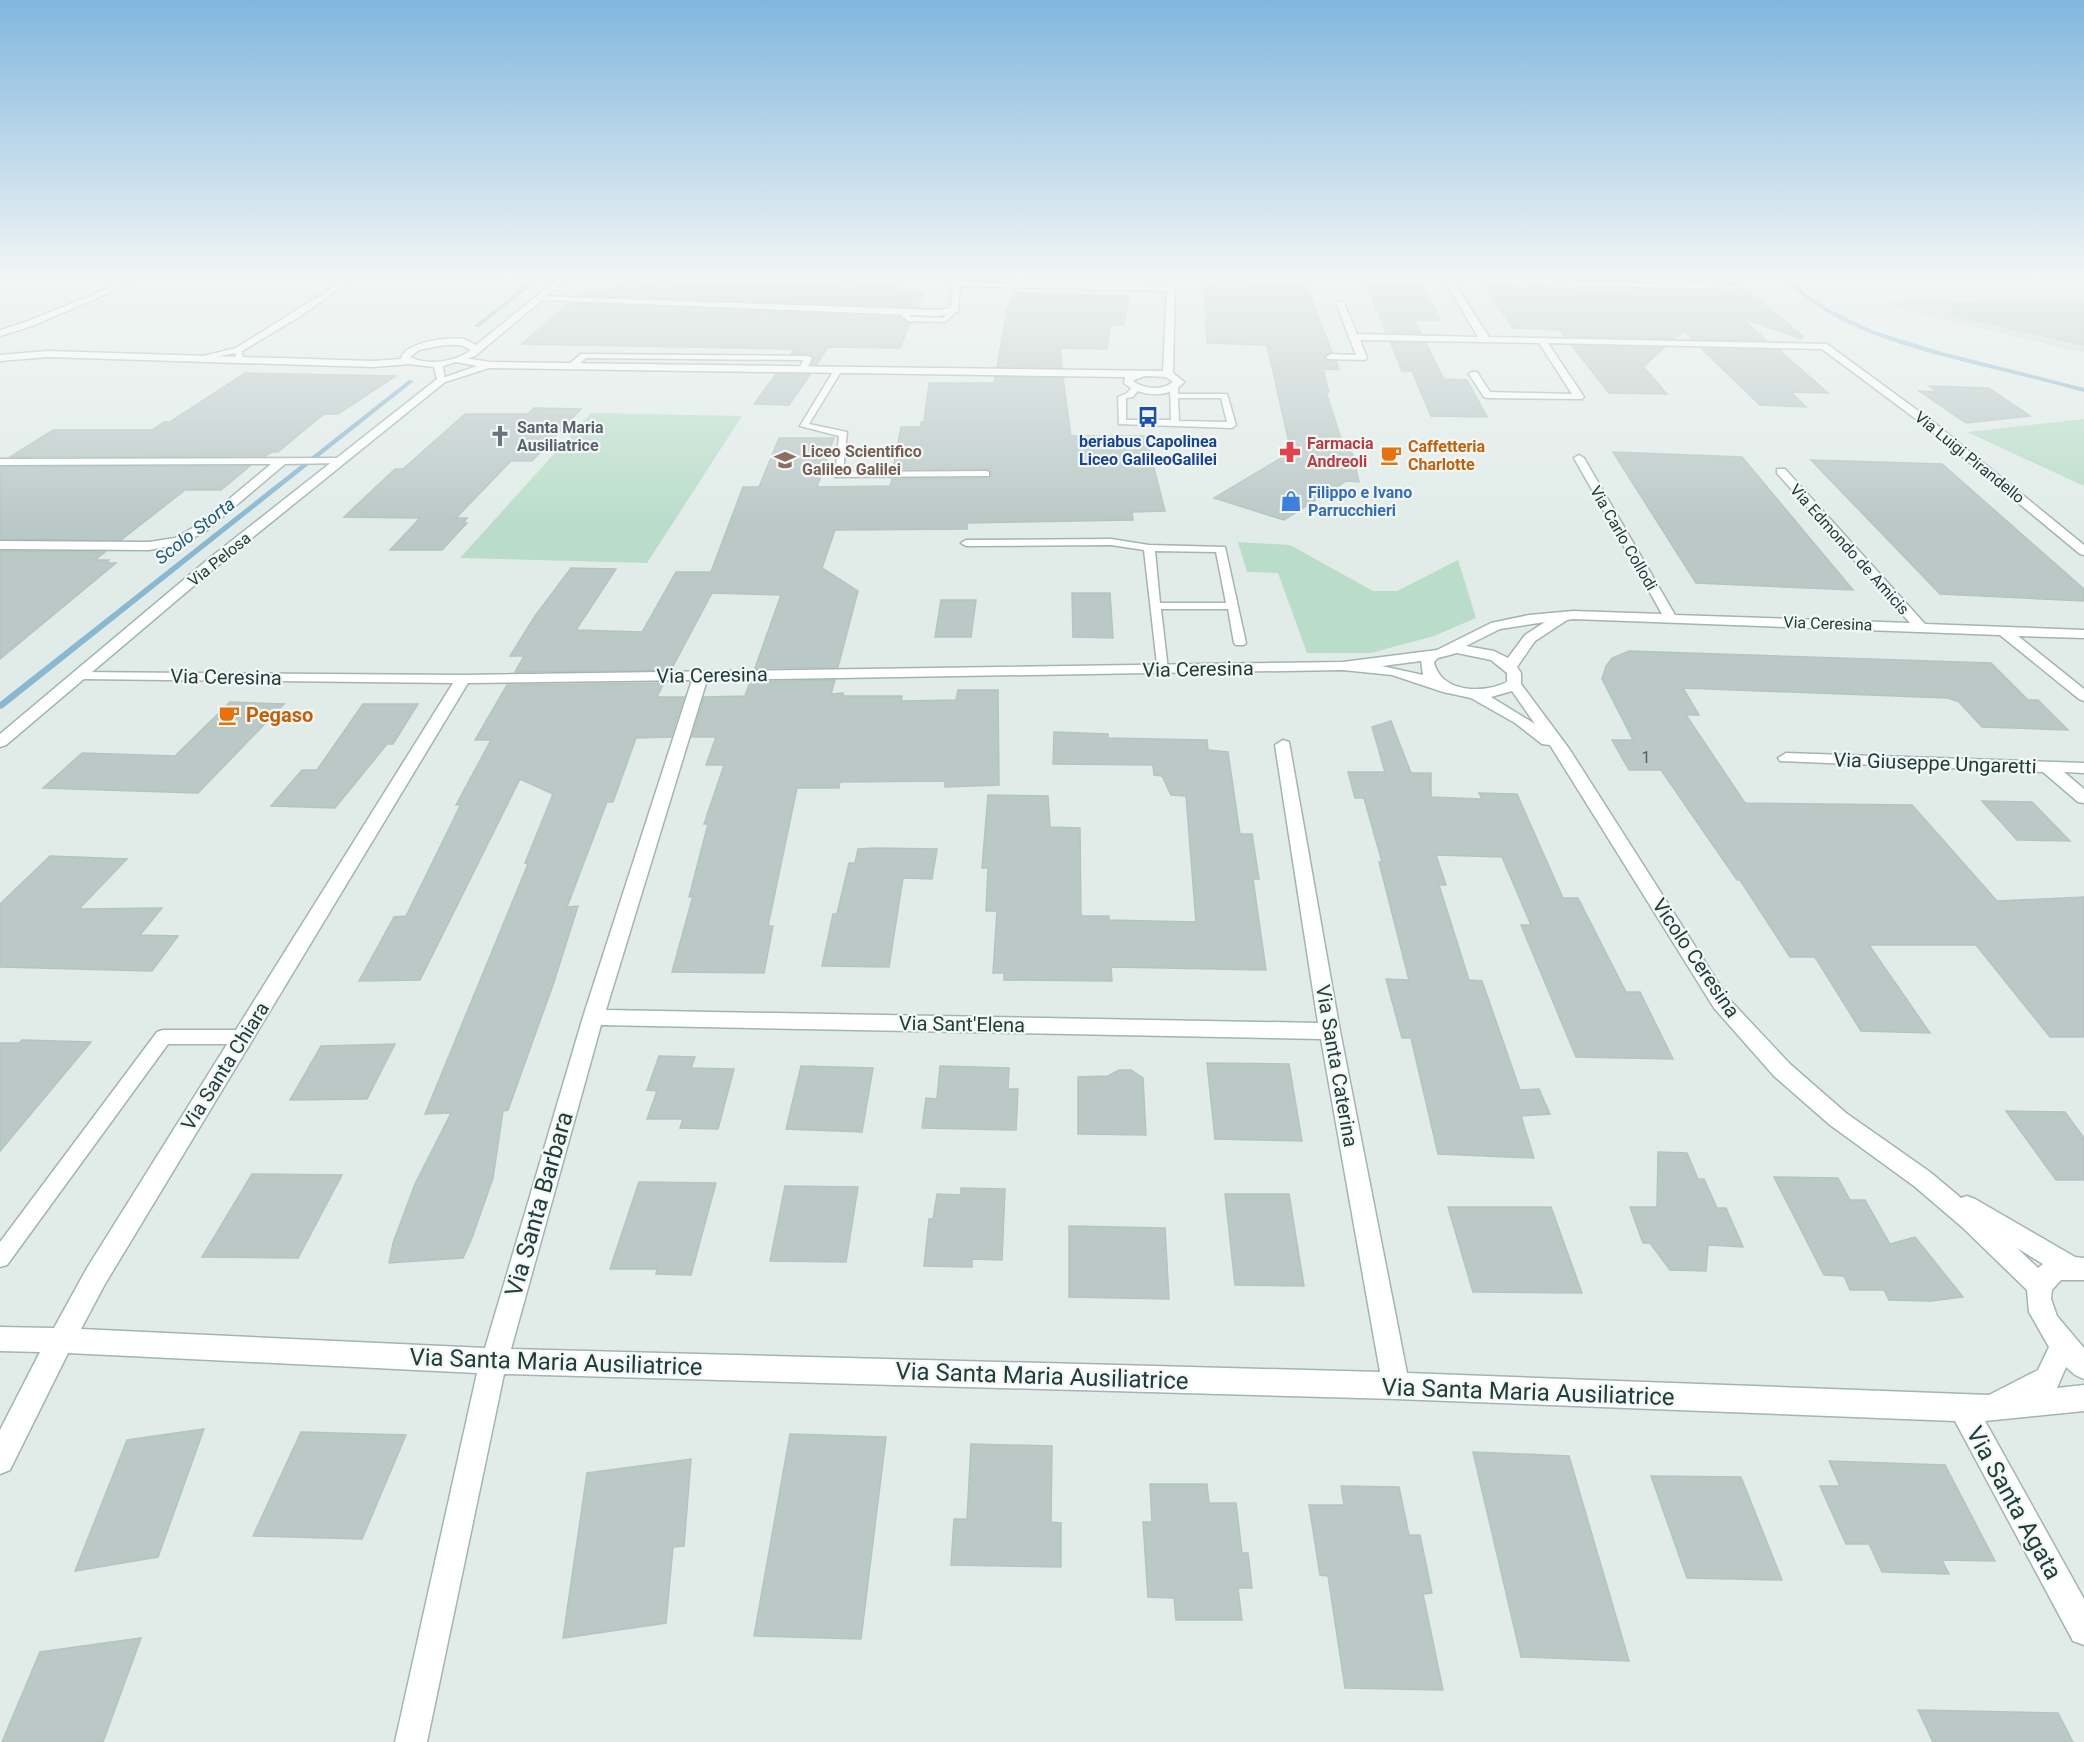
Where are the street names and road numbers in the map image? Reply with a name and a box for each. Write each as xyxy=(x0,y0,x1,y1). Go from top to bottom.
street label: Via Luigi Pirandello xyxy=(1911,407,2028,507)
street label: Via Edmondo de Amicis xyxy=(1786,480,1913,619)
street label: Via Carlo Collodi xyxy=(1586,483,1661,594)
street label: Via Pelosa xyxy=(184,528,255,590)
street label: Via Ceresina xyxy=(1783,612,1873,635)
street label: Via Ceresina xyxy=(1142,656,1254,682)
street label: Via Ceresina xyxy=(656,662,768,688)
street label: Via Ceresina xyxy=(170,664,282,690)
street label: Via Giuseppe Ungaretti xyxy=(1833,747,2037,779)
street label: Vicolo Ceresina xyxy=(1647,894,1745,1022)
street label: Via Santa Caterina xyxy=(1311,983,1363,1149)
street label: Via Santa Chiara xyxy=(176,997,274,1135)
street label: Via Sant'Elena xyxy=(899,1011,1025,1037)
street label: Via Santa Barbara xyxy=(499,1108,579,1300)
street label: Via Santa Maria Ausiliatrice xyxy=(409,1343,703,1381)
street label: Via Santa Maria Ausiliatrice xyxy=(895,1357,1189,1395)
street label: Via Santa Maria Ausiliatrice xyxy=(1381,1373,1675,1411)
street label: Via Santa Agata xyxy=(1960,1422,2068,1584)

